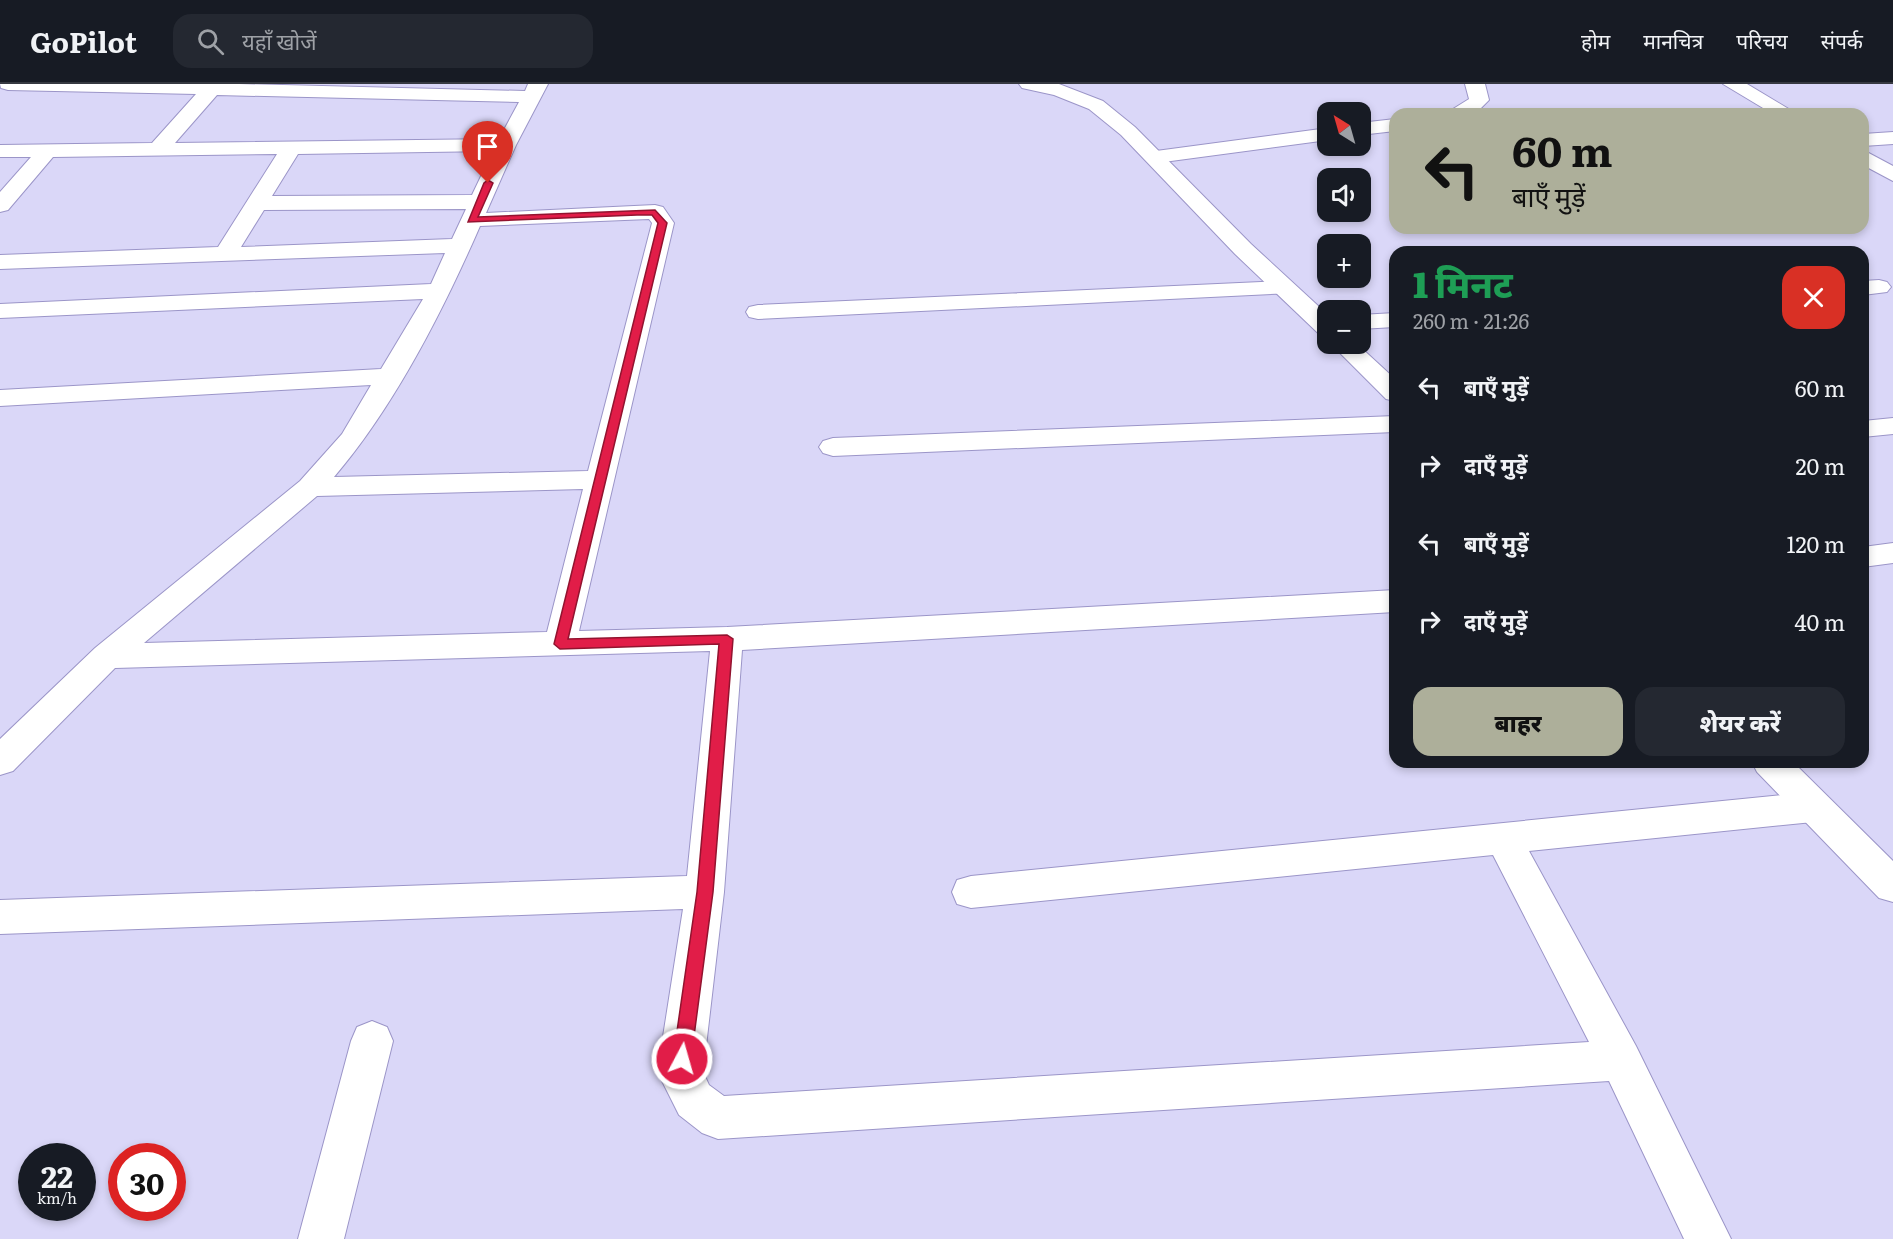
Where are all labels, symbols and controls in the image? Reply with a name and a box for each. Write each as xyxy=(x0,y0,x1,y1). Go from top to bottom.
search box xyxy=(173,14,593,68)
text: GoPilot xyxy=(30,20,137,62)
text: यहाँ खोजें xyxy=(242,24,316,57)
text: होम xyxy=(1581,24,1610,55)
text: मानचित्र xyxy=(1643,24,1703,55)
text: परिचय xyxy=(1736,24,1788,55)
text: संपर्क xyxy=(1821,24,1863,55)
icon: search xyxy=(194,25,227,58)
north arrow xyxy=(1317,102,1371,156)
map controls xyxy=(1317,102,1371,354)
text: 60 m xyxy=(1512,118,1613,180)
pin xyxy=(462,121,513,183)
icon: arrive xyxy=(471,130,504,163)
icon: left xyxy=(1413,132,1491,210)
button: sound xyxy=(1317,168,1371,222)
text: बाएँ मुड़ें xyxy=(1512,175,1585,215)
button: + xyxy=(1317,234,1371,288)
text: 1 मिनट xyxy=(1413,256,1513,309)
button: close xyxy=(1782,266,1845,329)
button: − xyxy=(1317,300,1371,354)
text: 260 m · 21:26 xyxy=(1413,305,1529,335)
text: बाएँ मुड़ें xyxy=(1464,370,1529,403)
icon: left xyxy=(1413,371,1446,404)
text: 60 m xyxy=(1795,371,1845,404)
text: दाएँ मुड़ें xyxy=(1464,448,1527,481)
icon: right xyxy=(1413,449,1446,482)
text: 20 m xyxy=(1795,449,1845,482)
text: बाएँ मुड़ें xyxy=(1464,526,1529,559)
icon: left xyxy=(1413,527,1446,560)
text: 120 m xyxy=(1786,527,1845,560)
text: दाएँ मुड़ें xyxy=(1464,604,1527,637)
icon: right xyxy=(1413,605,1446,638)
text: 40 m xyxy=(1794,605,1845,638)
button: बाहर xyxy=(1413,687,1623,756)
button: शेयर करें xyxy=(1635,687,1845,756)
position arrow xyxy=(650,1027,714,1091)
speed limit sign: 30 xyxy=(108,1143,186,1221)
text: 22 xyxy=(41,1153,73,1197)
text: km/h xyxy=(37,1186,77,1209)

